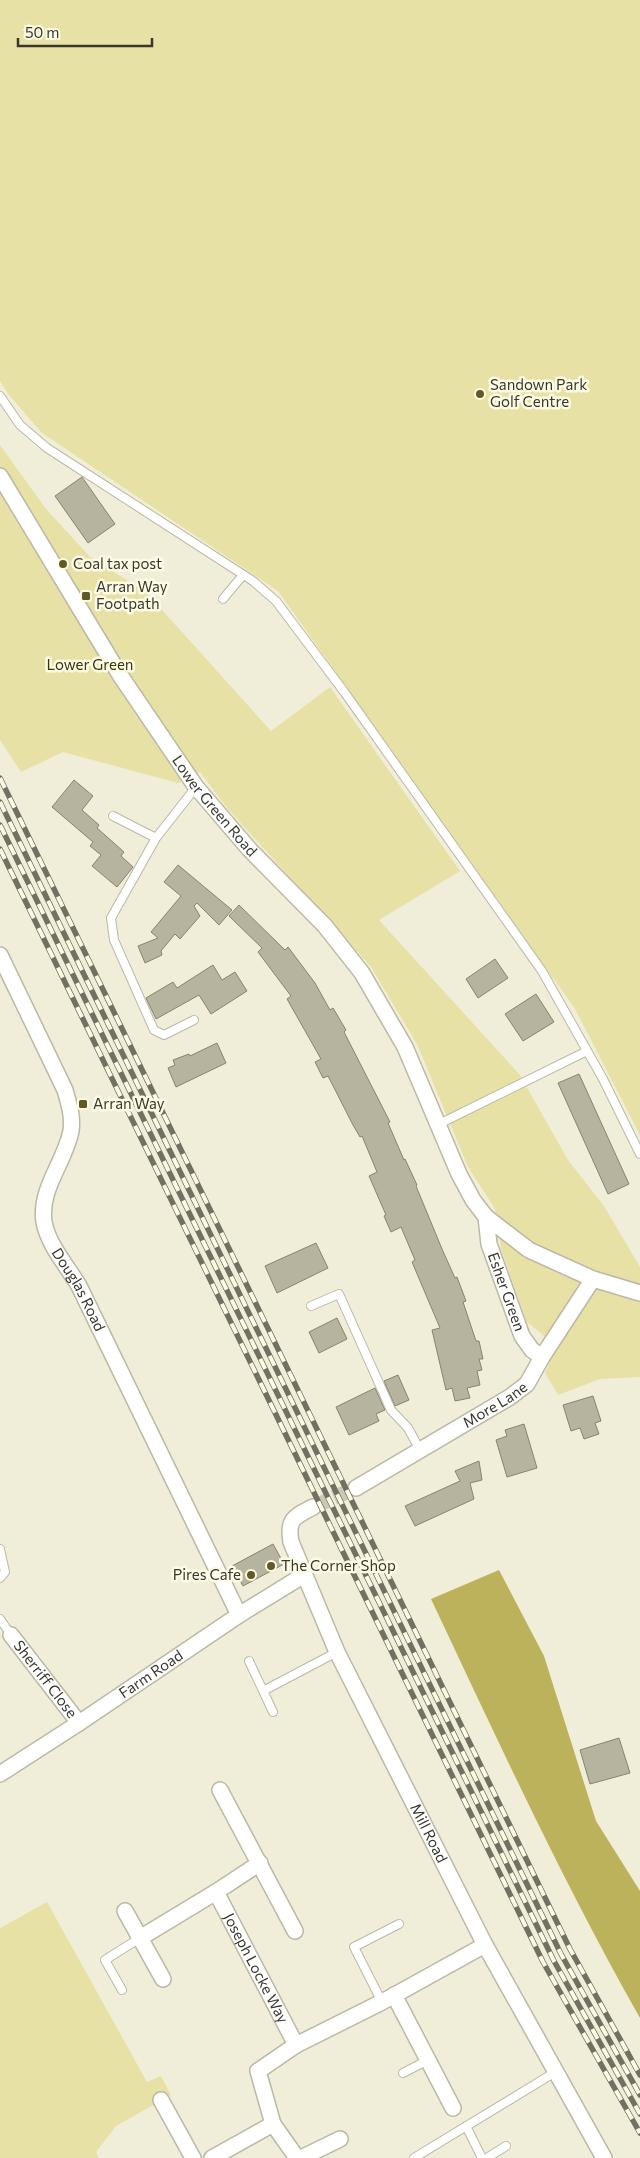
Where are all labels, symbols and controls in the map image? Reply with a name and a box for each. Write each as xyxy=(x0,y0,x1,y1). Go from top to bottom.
scale bar xyxy=(18,15,151,47)
text: 50 m xyxy=(25,23,59,41)
place label: Sandown Park Golf Centre xyxy=(490,375,587,410)
marker: Sandown Park Golf Centre xyxy=(474,388,486,400)
place label: Coal tax post xyxy=(73,554,162,572)
marker: Coal tax post xyxy=(57,558,69,570)
place label: Arran Way Footpath xyxy=(96,577,168,612)
marker: Arran Way Footpath xyxy=(80,590,92,602)
park label: Lower Green xyxy=(47,655,133,673)
street label: Lower Green Road xyxy=(169,751,261,860)
place label: Arran Way xyxy=(93,1094,165,1112)
marker: Arran Way xyxy=(77,1098,89,1110)
street label: Douglas Road xyxy=(48,1244,110,1334)
street label: Esher Green xyxy=(485,1250,529,1333)
street label: More Lane xyxy=(459,1377,530,1431)
place label: The Corner Shop xyxy=(281,1556,396,1574)
marker: The Corner Shop xyxy=(265,1560,277,1572)
place label: Pires Cafe xyxy=(173,1565,241,1583)
marker: Pires Cafe xyxy=(245,1569,257,1581)
street label: Sherriff Close xyxy=(10,1636,82,1721)
street label: Farm Road xyxy=(115,1646,186,1701)
street label: Mill Road xyxy=(407,1800,452,1865)
street label: Joseph Locke Way xyxy=(221,1910,293,2026)

